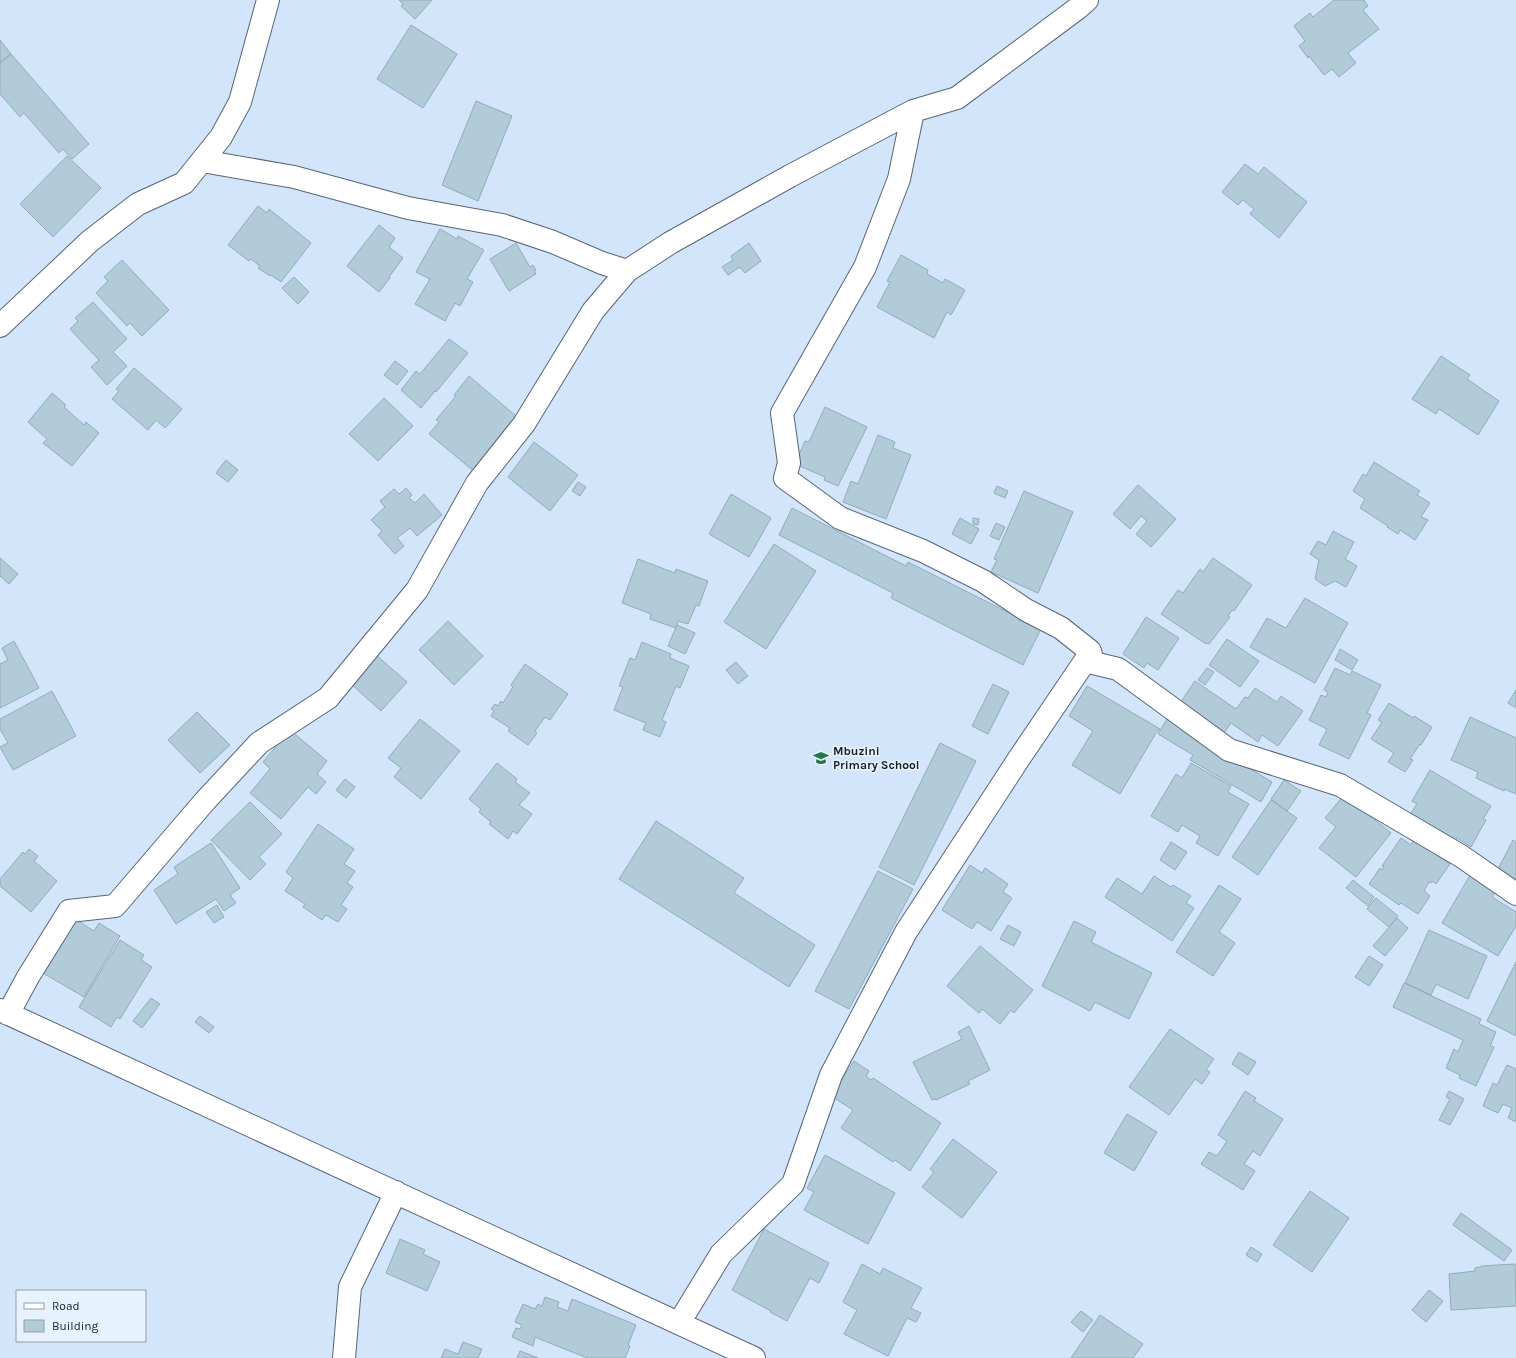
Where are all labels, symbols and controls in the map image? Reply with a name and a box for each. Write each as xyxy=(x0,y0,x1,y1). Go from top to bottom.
place label: Mbuzini Primary School xyxy=(833,744,920,772)
school or university icon: Mbuzini Primary School xyxy=(812,749,830,767)
legend xyxy=(16,1290,146,1342)
text: Road xyxy=(52,1299,80,1313)
text: Building xyxy=(52,1319,99,1333)

